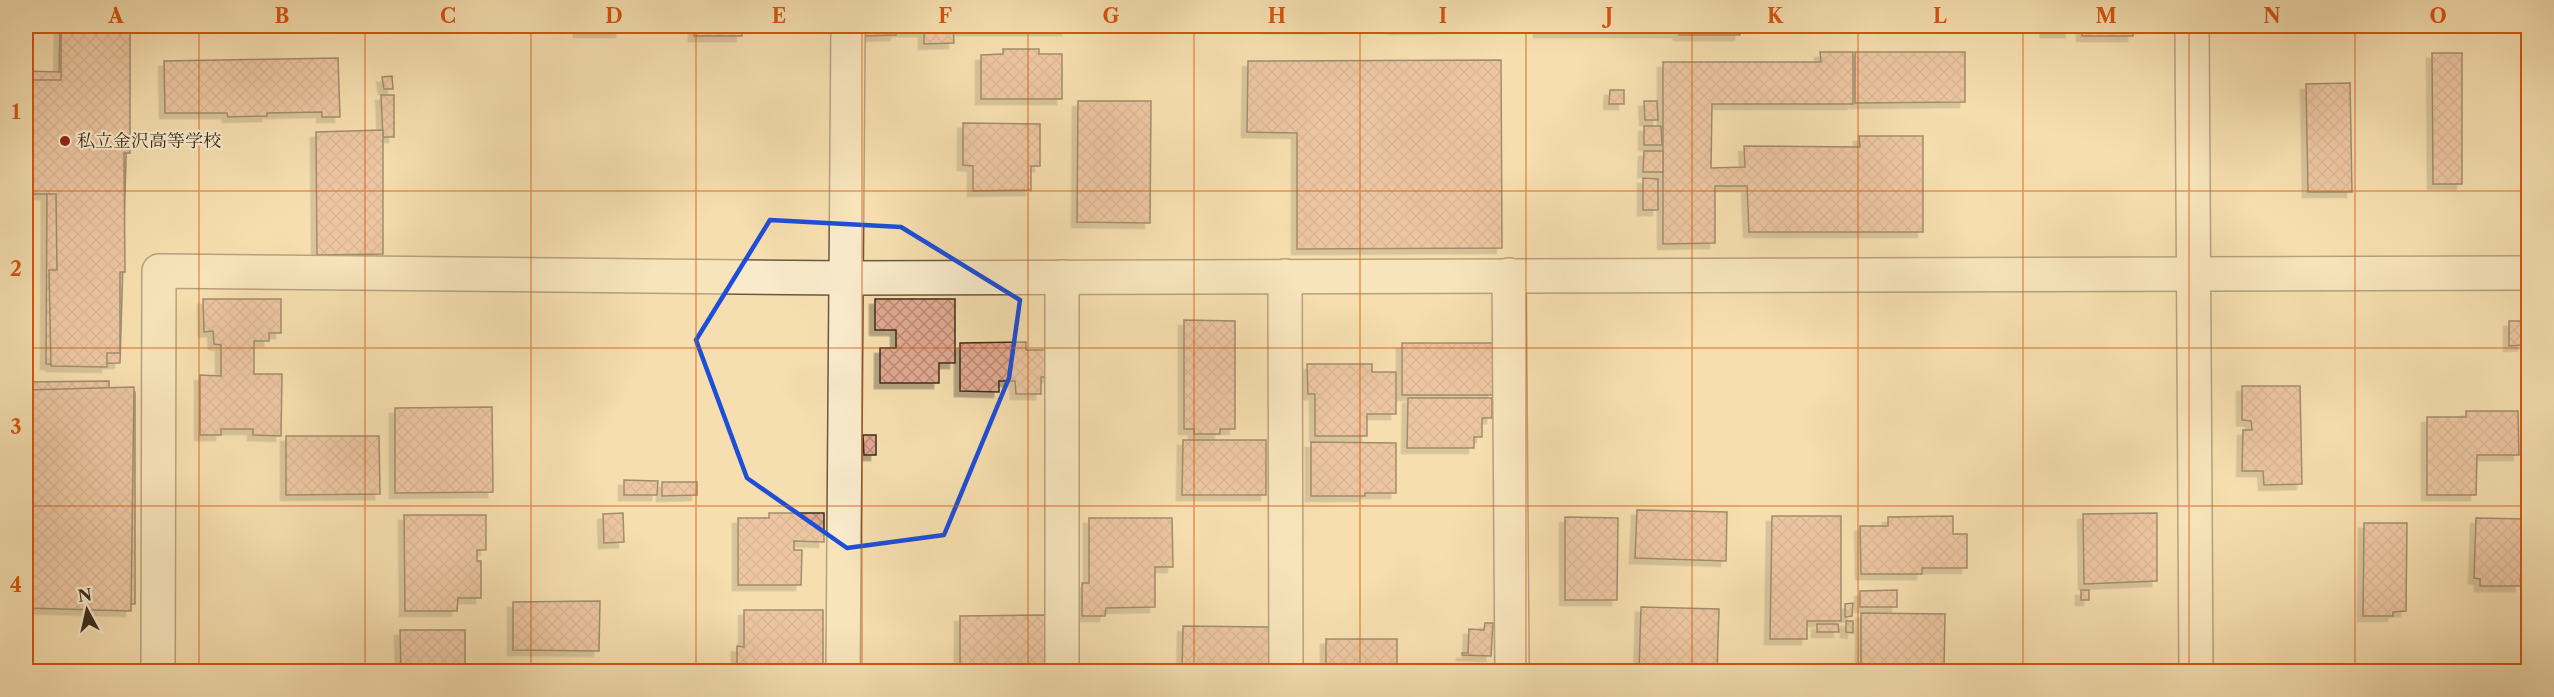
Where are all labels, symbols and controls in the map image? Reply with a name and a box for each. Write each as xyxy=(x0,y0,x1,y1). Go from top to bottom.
text: A xyxy=(107,4,124,28)
text: B xyxy=(275,4,290,28)
text: C xyxy=(440,4,456,28)
text: D xyxy=(605,4,623,28)
text: E xyxy=(772,4,786,28)
text: F xyxy=(938,4,952,28)
text: G xyxy=(1103,4,1120,28)
text: H xyxy=(1268,4,1286,28)
text: I xyxy=(1439,4,1447,28)
text: J xyxy=(1601,4,1613,28)
text: K xyxy=(1767,4,1784,28)
text: L xyxy=(1933,4,1947,28)
text: M xyxy=(2095,4,2117,28)
text: N xyxy=(2263,4,2281,28)
text: O xyxy=(2429,4,2447,28)
text: 1 xyxy=(12,100,21,124)
place label: 私立金沢高等学校 xyxy=(77,130,221,152)
marker: 私立金沢高等学校 xyxy=(58,134,72,148)
text: 2 xyxy=(10,257,22,281)
text: 3 xyxy=(10,415,22,439)
text: 4 xyxy=(10,573,22,597)
north arrow xyxy=(57,580,117,640)
text: N xyxy=(77,584,93,606)

